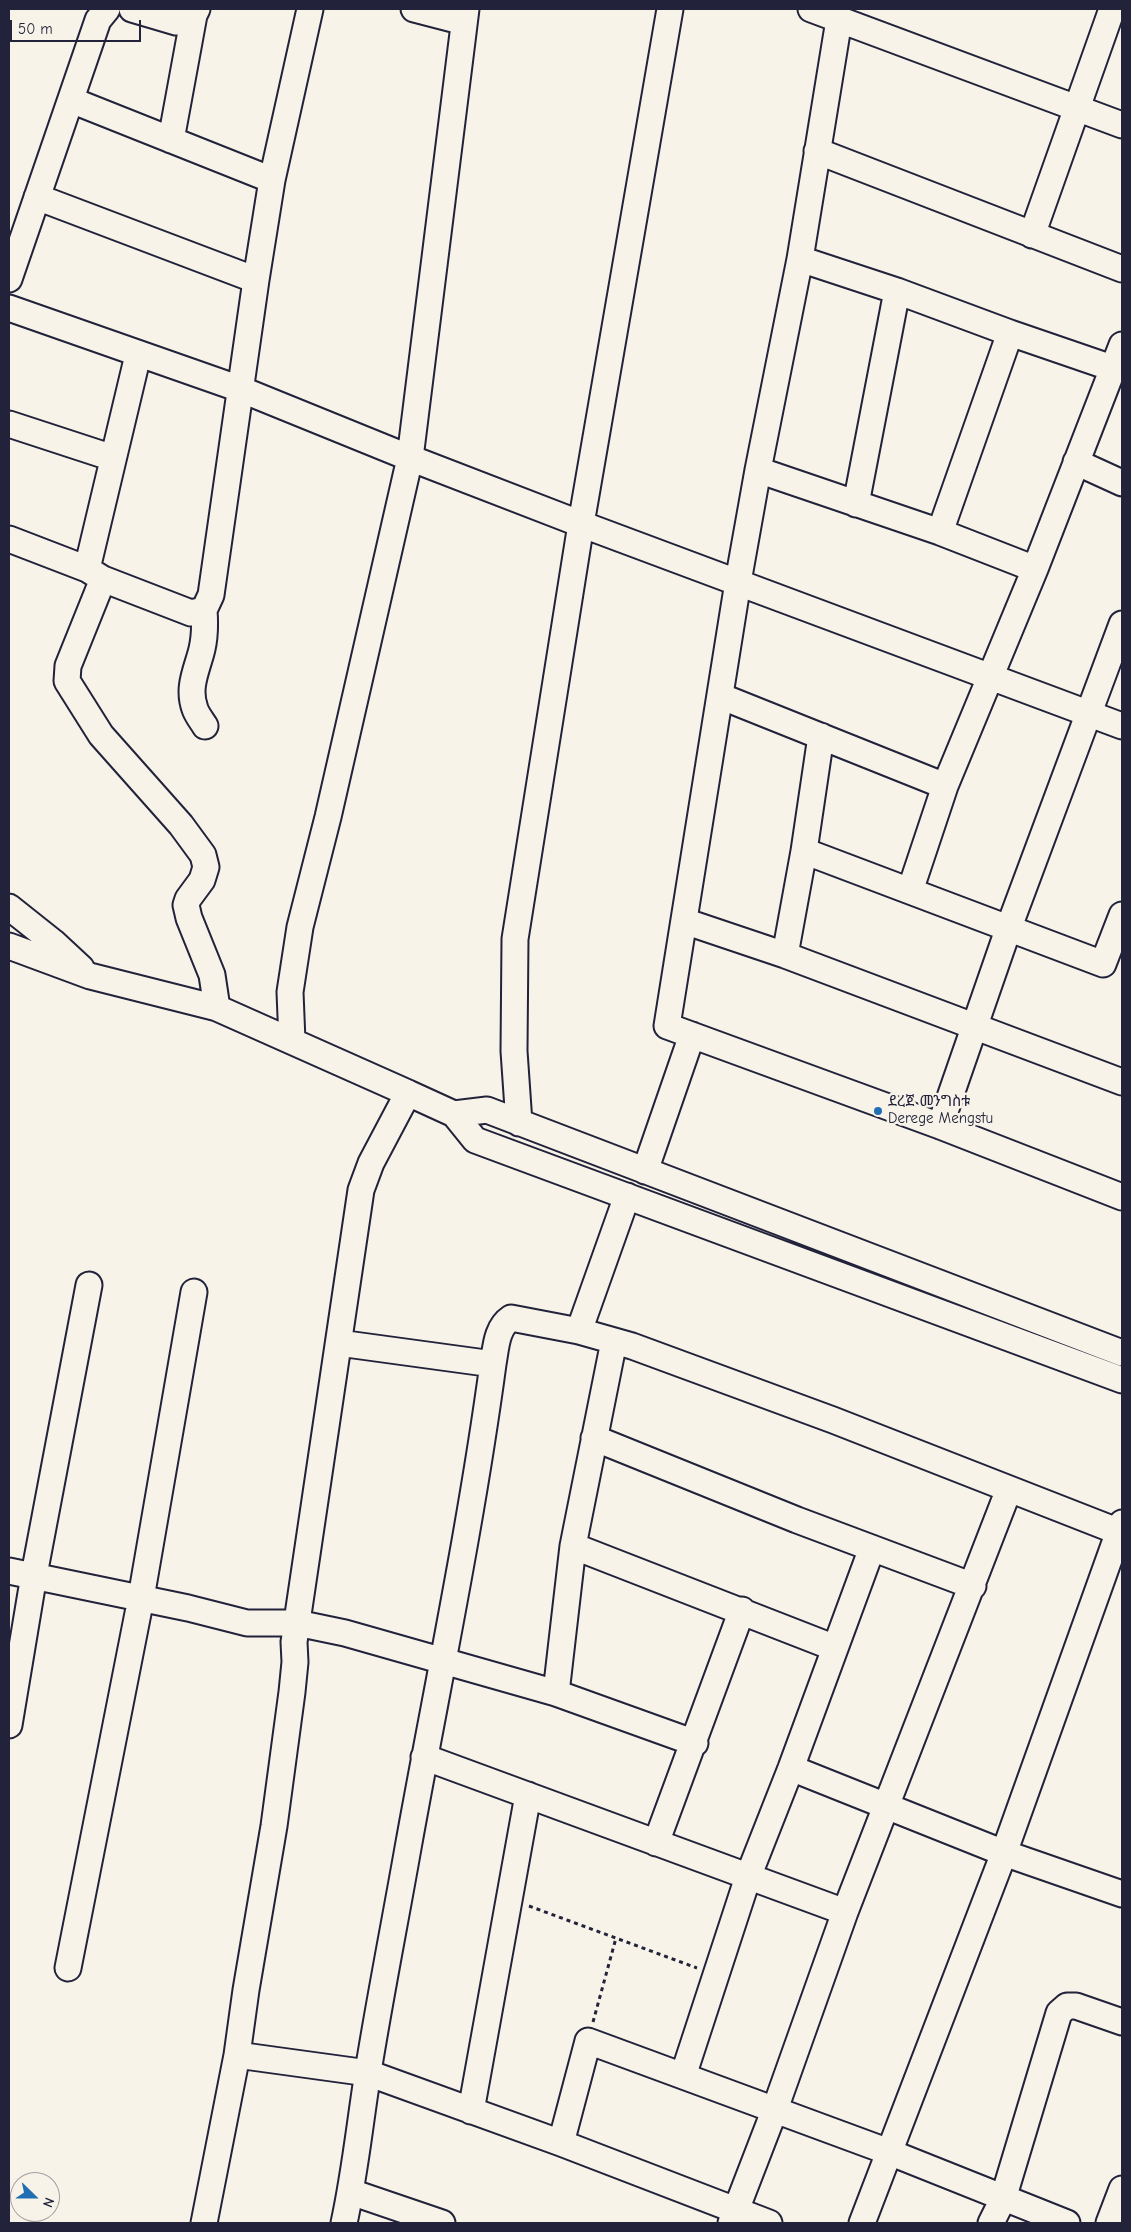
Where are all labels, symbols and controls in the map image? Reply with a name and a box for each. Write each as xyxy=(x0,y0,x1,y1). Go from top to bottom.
scale bar xyxy=(12,10,144,42)
text: 50 m xyxy=(18,20,53,38)
place label: ደረጀ መንግስቱ Derege Mengstu xyxy=(888,1093,993,1128)
marker: ደረጀ መንግስቱ Derege Mengstu xyxy=(872,1105,884,1117)
north arrow xyxy=(10,2172,60,2222)
text: N xyxy=(39,2195,58,2210)

